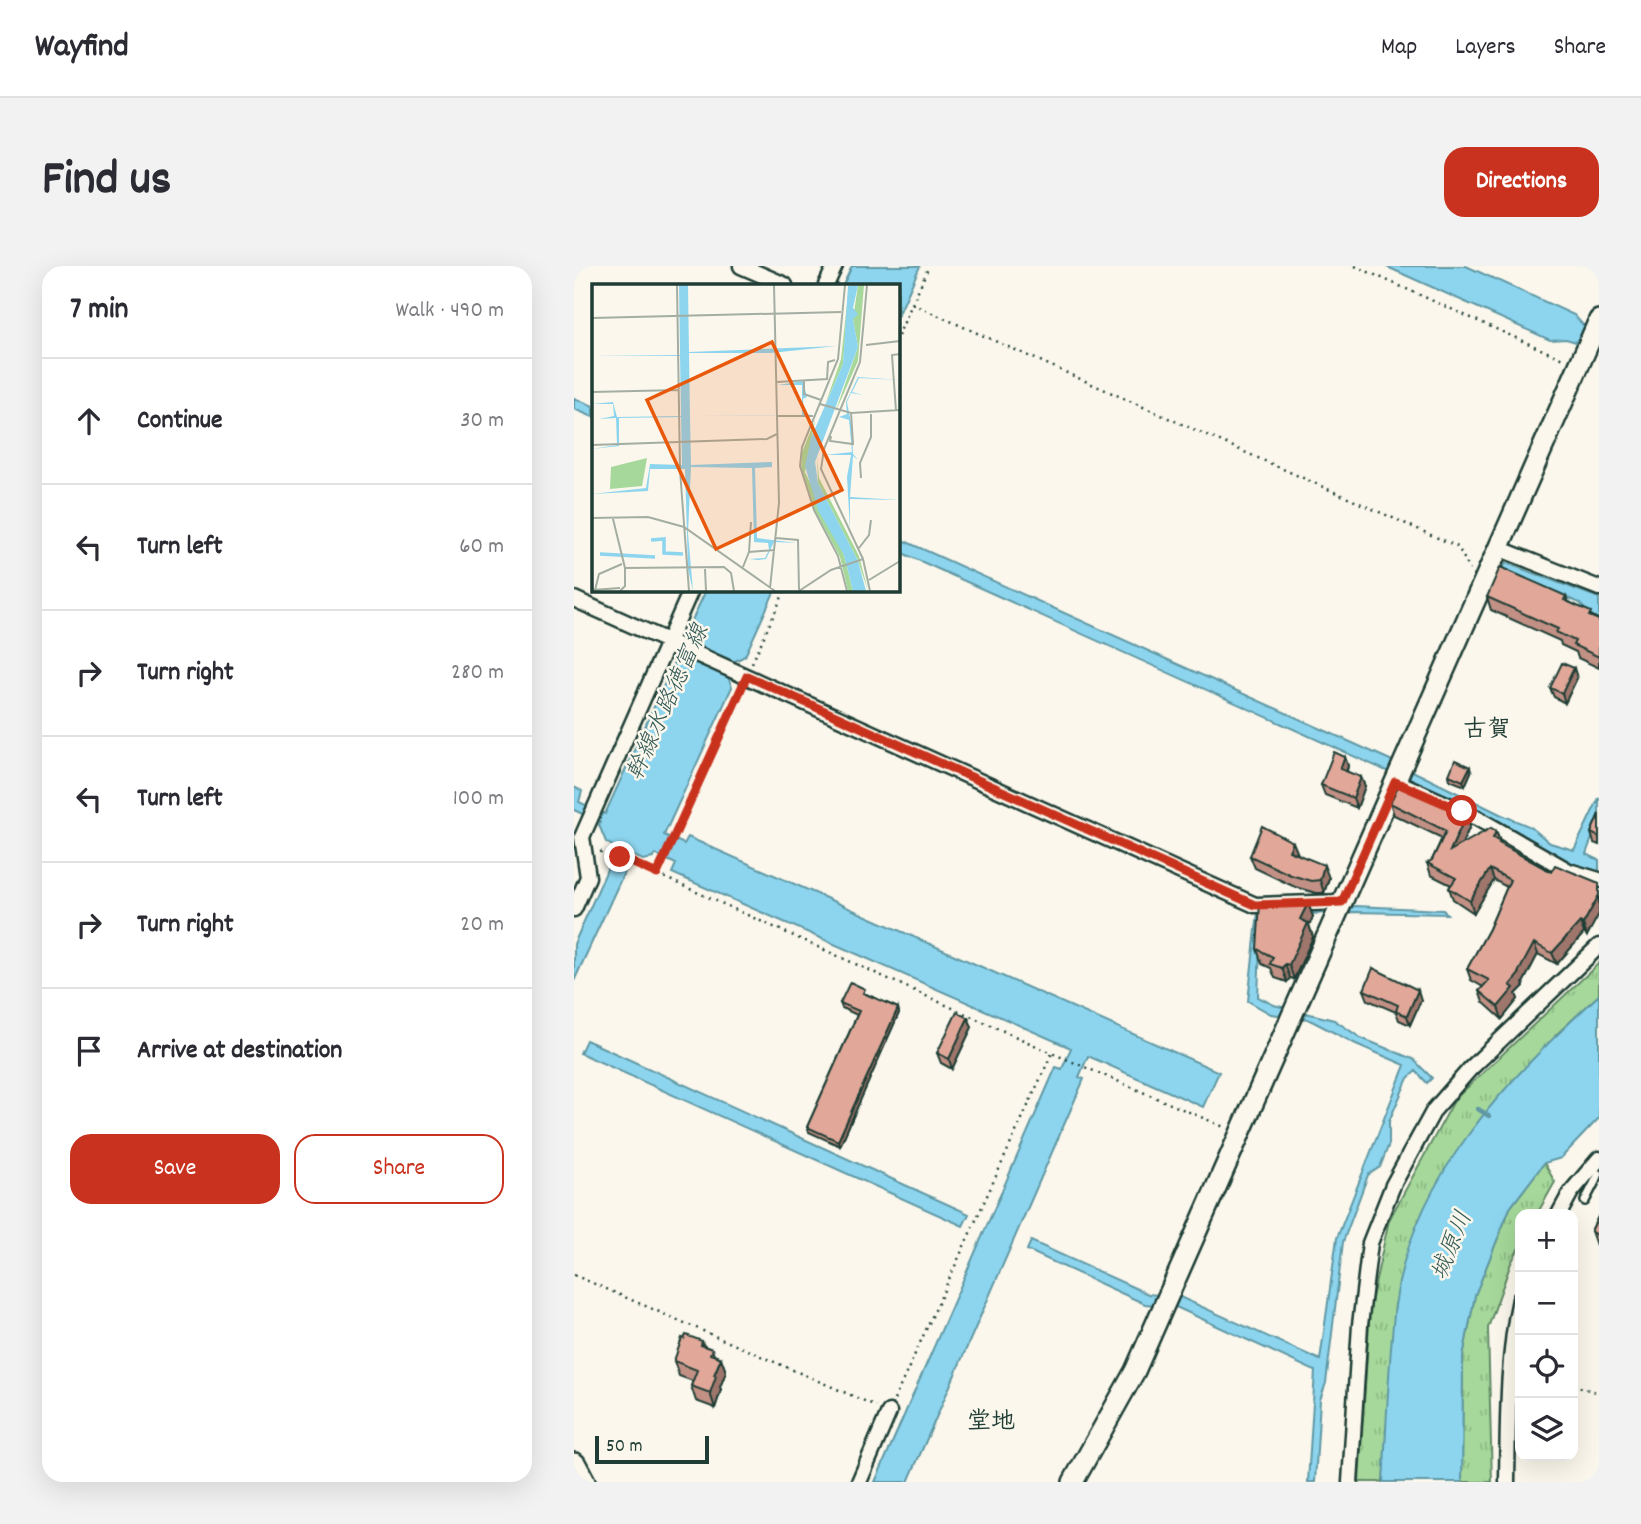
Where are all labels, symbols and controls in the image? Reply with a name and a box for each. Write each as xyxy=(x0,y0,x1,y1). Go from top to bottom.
text: Wayfind xyxy=(35,25,129,72)
text: Map xyxy=(1381,31,1417,65)
text: Layers xyxy=(1455,31,1516,65)
text: Share xyxy=(1554,31,1606,65)
text: Find us xyxy=(42,147,171,217)
button: Directions xyxy=(1444,147,1599,217)
inset map xyxy=(592,284,900,592)
text: 7 min xyxy=(70,290,128,333)
text: Walk · 490 m xyxy=(396,295,504,328)
icon: ahead xyxy=(70,402,108,440)
text: Continue xyxy=(137,403,222,440)
text: 30 m xyxy=(460,405,504,438)
icon: left xyxy=(70,528,108,566)
text: Turn left xyxy=(137,529,223,566)
text: 60 m xyxy=(459,531,504,564)
water label: 幹線水路徳富線 xyxy=(619,618,719,787)
icon: right xyxy=(70,654,108,692)
text: Turn right xyxy=(137,655,234,692)
text: 280 m xyxy=(451,657,504,690)
district label: 古賀 xyxy=(1463,714,1511,748)
icon: left xyxy=(70,780,108,818)
text: Turn left xyxy=(137,781,223,818)
text: 100 m xyxy=(453,783,504,816)
route start xyxy=(1446,795,1477,826)
route end xyxy=(604,841,635,872)
icon: right xyxy=(70,906,108,944)
text: Turn right xyxy=(137,907,234,944)
text: 20 m xyxy=(460,909,504,942)
icon: arrive xyxy=(70,1032,108,1070)
text: Arrive at destination xyxy=(137,1033,342,1070)
button: Save xyxy=(70,1134,280,1204)
button: Share xyxy=(294,1134,504,1204)
water label: 城原川 xyxy=(1424,1206,1482,1286)
map controls xyxy=(1515,1209,1578,1461)
button: + xyxy=(1515,1209,1578,1272)
button: − xyxy=(1515,1272,1578,1335)
button: locate xyxy=(1515,1335,1578,1398)
button: layers xyxy=(1515,1398,1578,1461)
district label: 堂地 xyxy=(967,1406,1015,1440)
scale bar xyxy=(595,1433,709,1465)
text: 50 m xyxy=(606,1434,643,1461)

